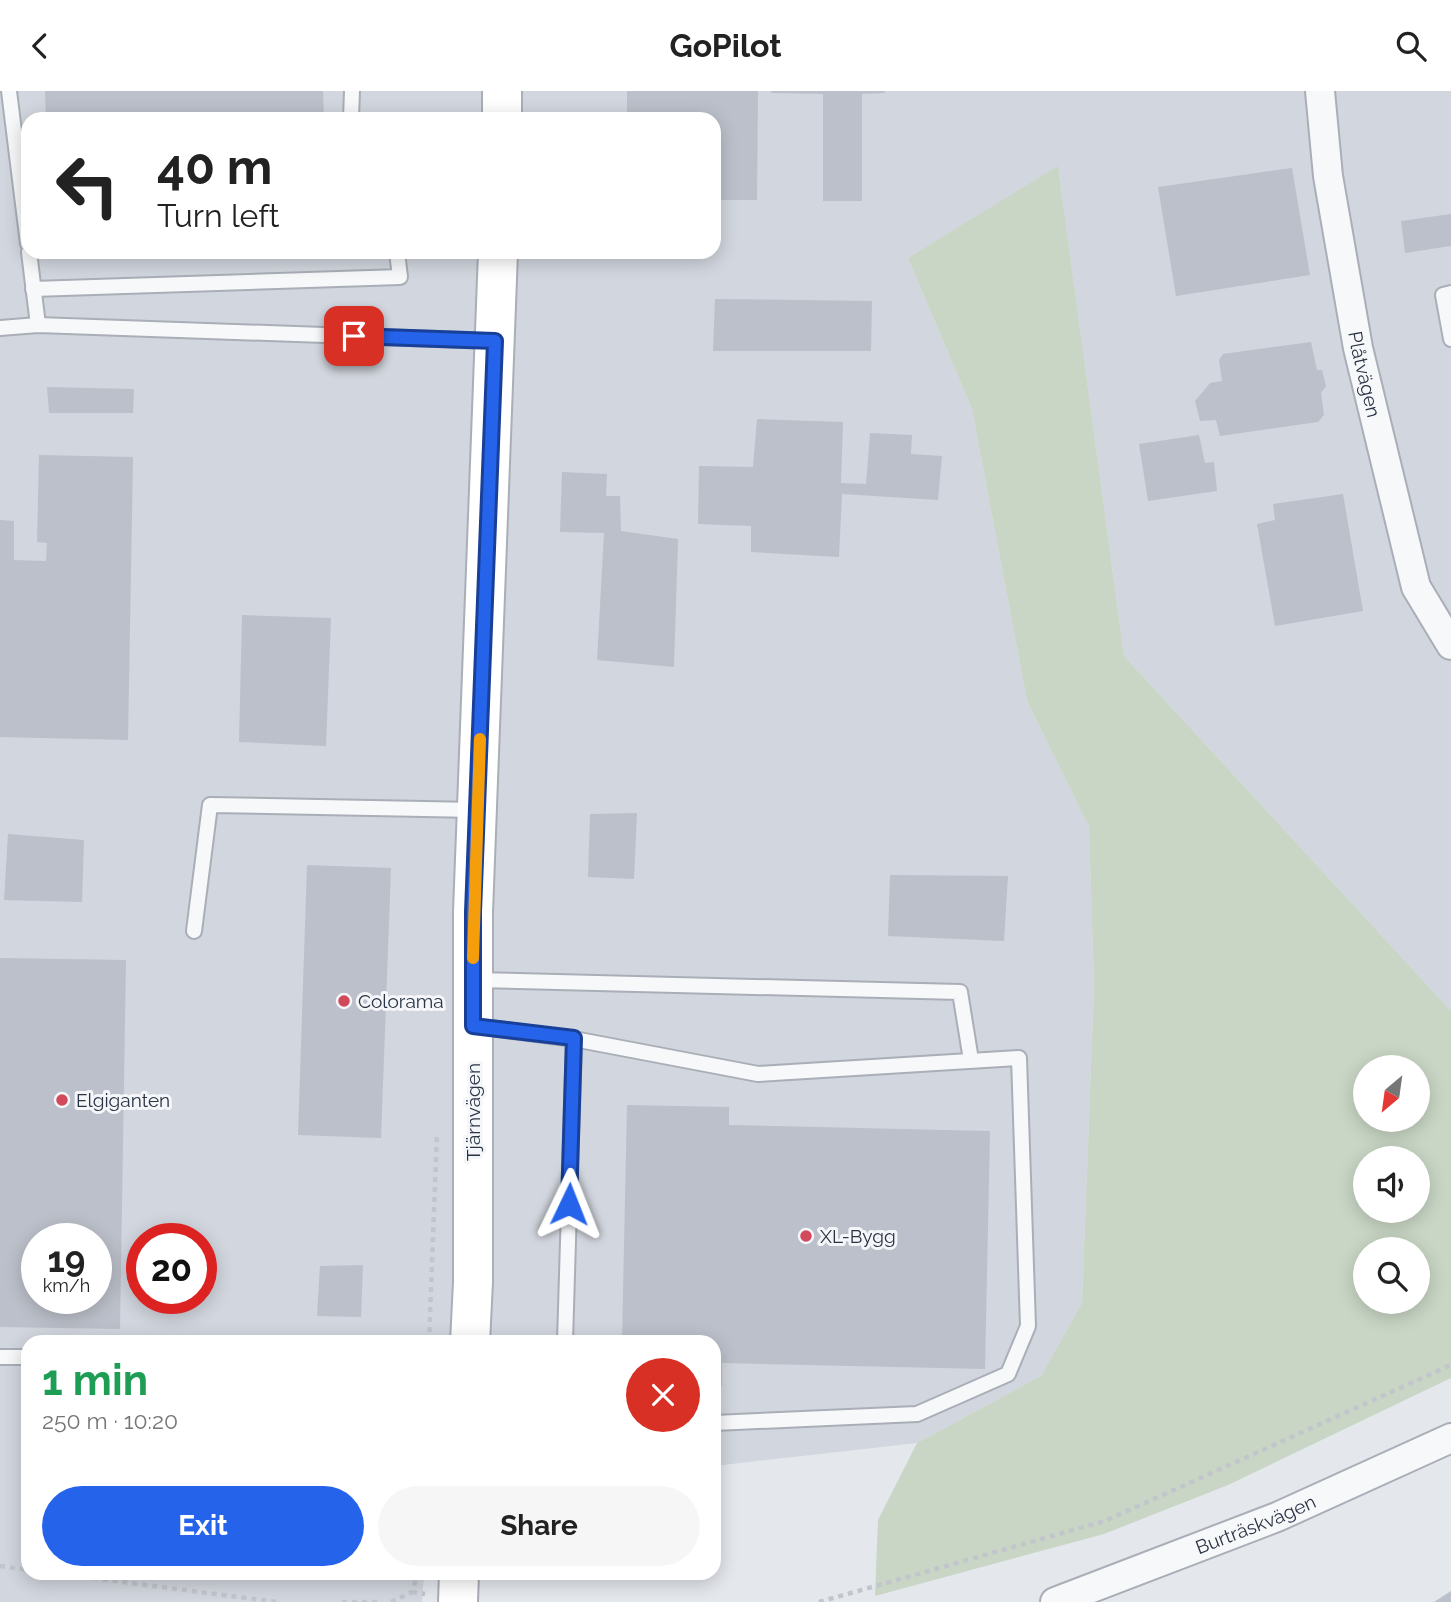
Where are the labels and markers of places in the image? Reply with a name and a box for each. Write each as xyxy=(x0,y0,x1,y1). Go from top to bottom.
pin xyxy=(324,306,384,366)
place label: Colorama xyxy=(358,990,444,1012)
marker: Colorama xyxy=(336,993,352,1009)
place label: Elgiganten xyxy=(76,1089,170,1111)
marker: Elgiganten xyxy=(54,1092,70,1108)
place label: XL-Bygg xyxy=(820,1225,896,1247)
marker: XL-Bygg xyxy=(798,1228,814,1244)

